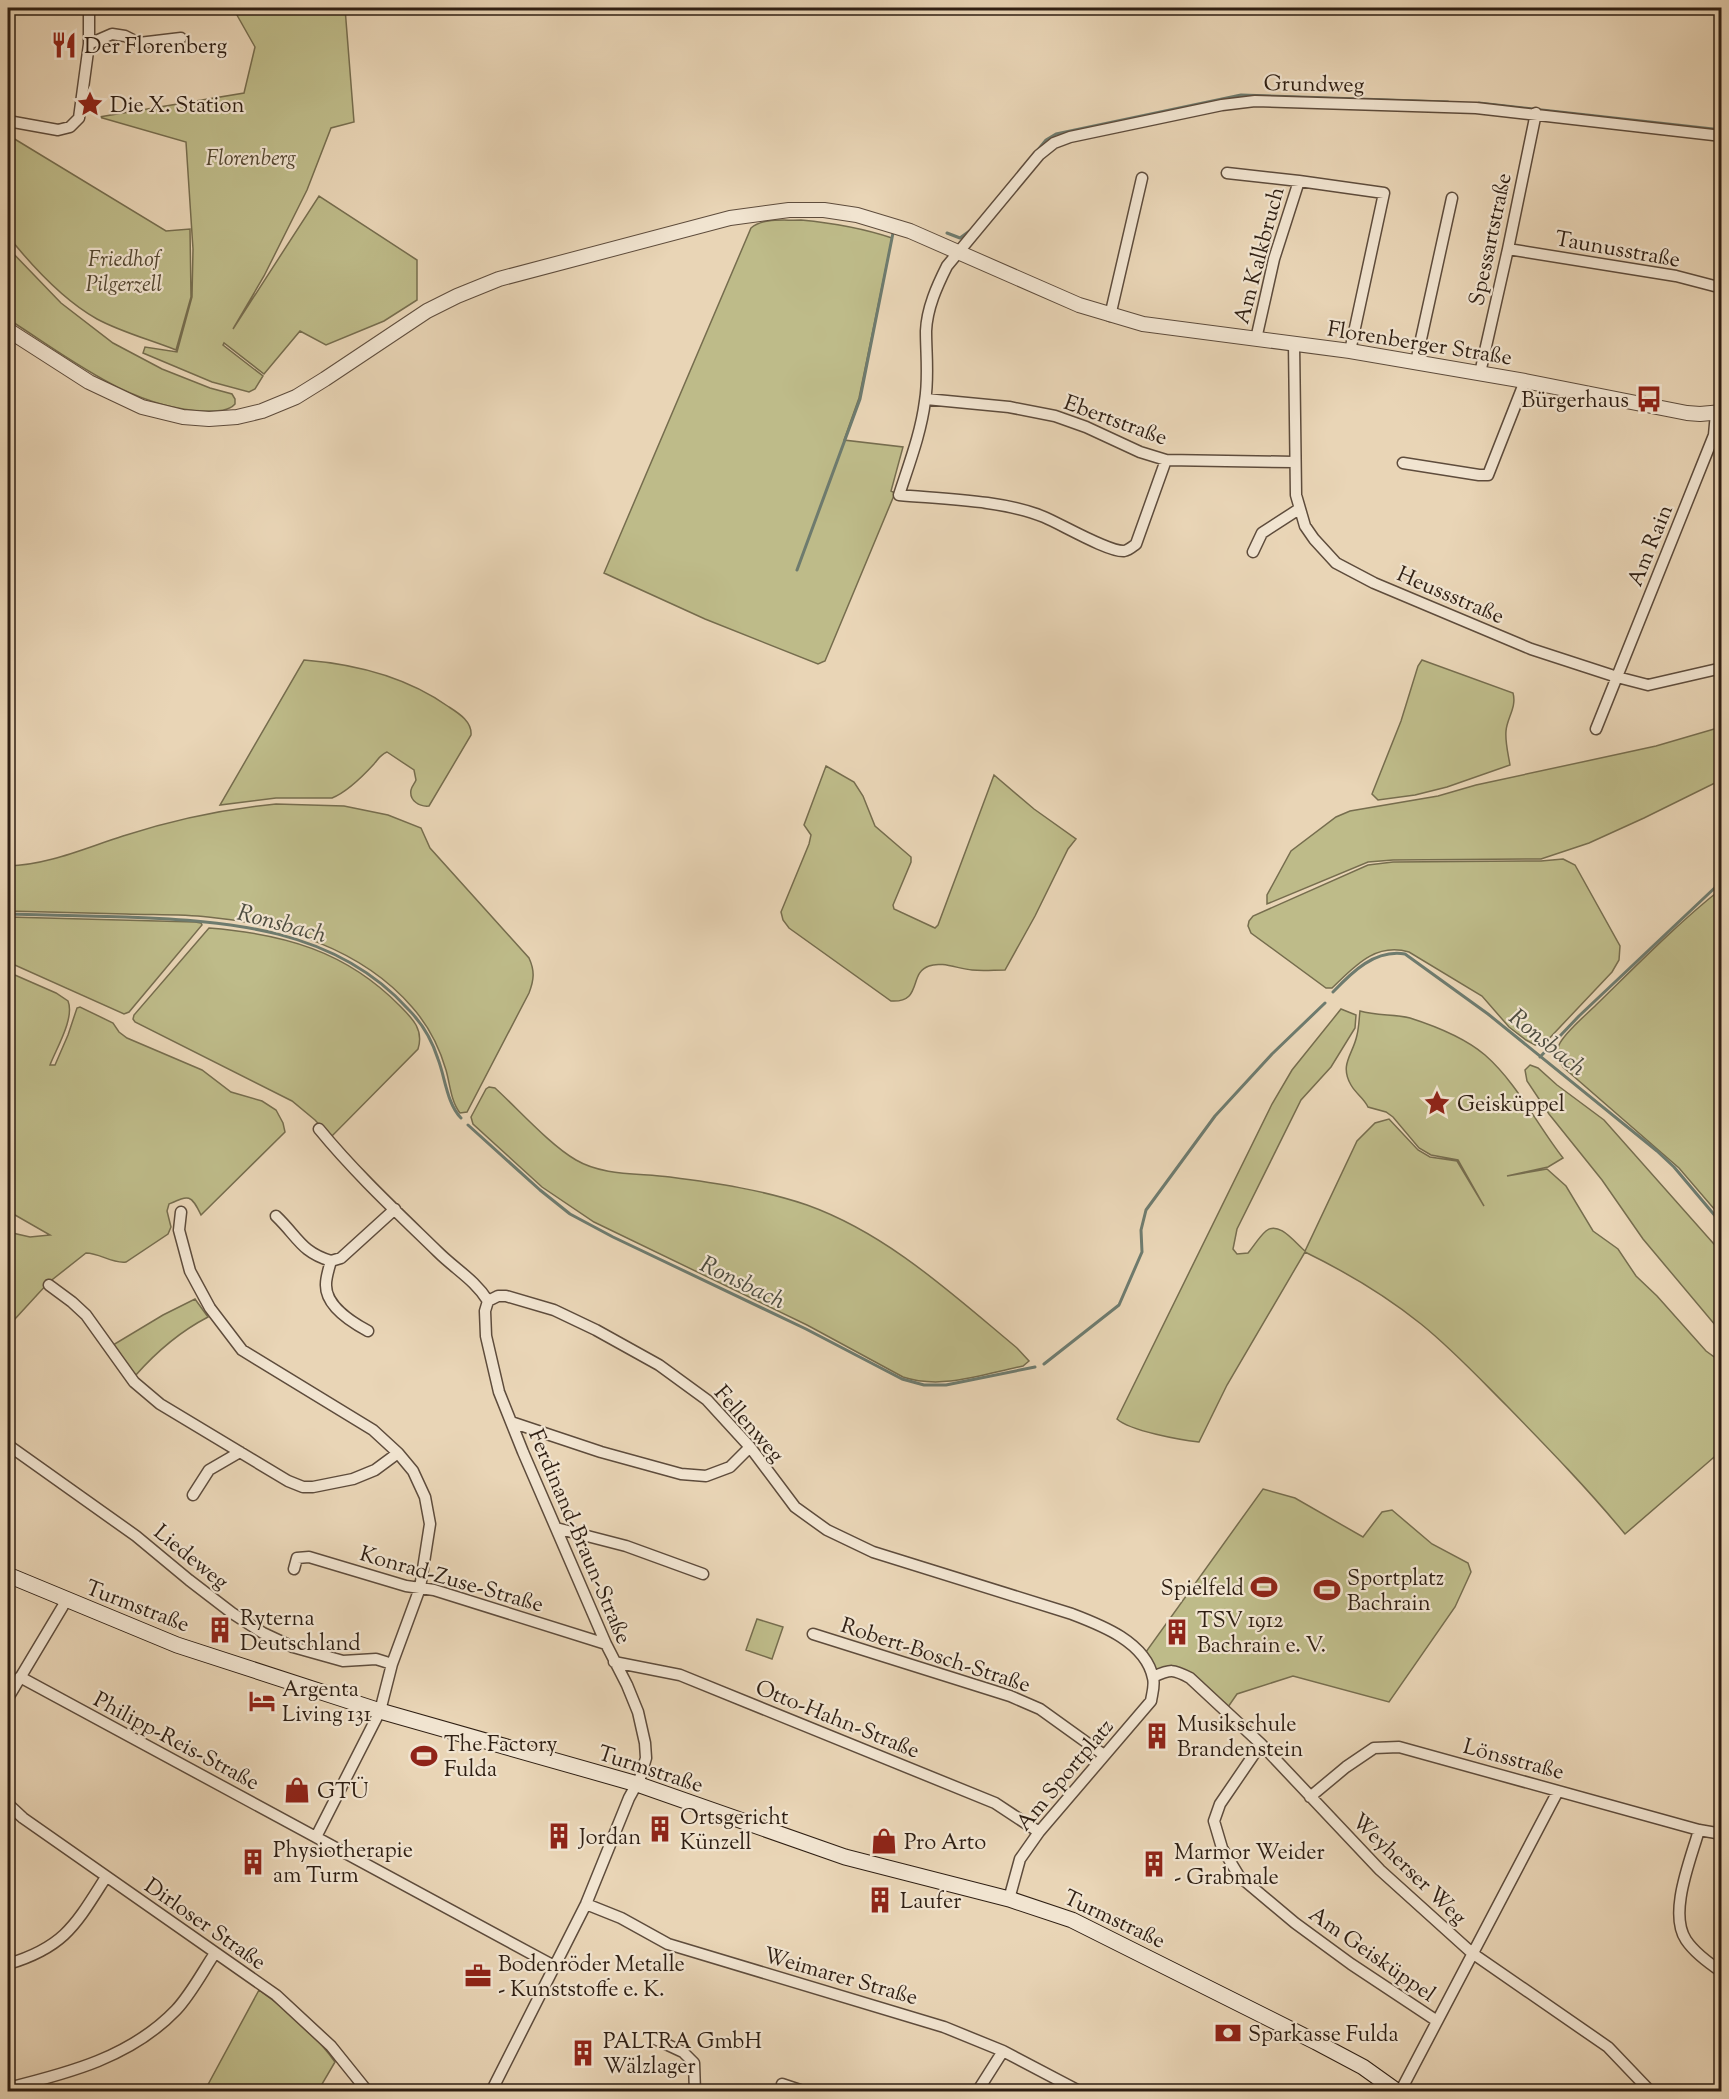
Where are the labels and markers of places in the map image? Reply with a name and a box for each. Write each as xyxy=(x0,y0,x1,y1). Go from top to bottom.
restaurant icon: Der Florenberg xyxy=(49,30,79,60)
place label: Der Florenberg xyxy=(84,32,228,64)
place icon: Die X. Station xyxy=(75,89,105,119)
place label: Die X. Station xyxy=(110,91,245,123)
bus stop icon: Bürgerhaus xyxy=(1634,384,1664,414)
place label: Bürgerhaus xyxy=(1521,386,1629,418)
place icon: Geisküppel xyxy=(1422,1088,1452,1118)
place label: Geisküppel xyxy=(1457,1090,1565,1122)
place label: Sportplatz Bachrain xyxy=(1347,1564,1444,1621)
sports icon: Spielfeld xyxy=(1249,1572,1279,1602)
place label: Spielfeld xyxy=(1161,1574,1244,1606)
sports icon: Sportplatz Bachrain xyxy=(1312,1575,1342,1605)
place label: Ryterna Deutschland xyxy=(240,1604,361,1661)
place label: TSV 1912 Bachrain e. V. xyxy=(1197,1606,1326,1663)
building icon: Ryterna Deutschland xyxy=(205,1615,235,1645)
building icon: TSV 1912 Bachrain e. V. xyxy=(1162,1617,1192,1647)
place label: Argenta Living 131 xyxy=(282,1675,372,1732)
hotel icon: Argenta Living 131 xyxy=(247,1686,277,1716)
place label: Musikschule Brandenstein xyxy=(1177,1710,1303,1767)
building icon: Musikschule Brandenstein xyxy=(1142,1721,1172,1751)
place label: The Factory Fulda xyxy=(444,1730,557,1787)
sports icon: The Factory Fulda xyxy=(409,1741,439,1771)
shop icon: GTÜ xyxy=(282,1775,312,1805)
place label: GTÜ xyxy=(317,1776,368,1809)
place label: Ortsgericht Künzell xyxy=(680,1803,789,1860)
building icon: Ortsgericht Künzell xyxy=(645,1814,675,1844)
building icon: Jordan xyxy=(544,1821,574,1851)
place label: Jordan xyxy=(578,1823,641,1855)
shop icon: Pro Arto xyxy=(869,1826,899,1856)
place label: Pro Arto xyxy=(904,1828,986,1860)
place label: Physiotherapie am Turm xyxy=(273,1836,413,1893)
place label: Marmor Weider - Grabmale xyxy=(1174,1838,1325,1895)
building icon: Physiotherapie am Turm xyxy=(238,1847,268,1877)
building icon: Marmor Weider - Grabmale xyxy=(1139,1849,1169,1879)
building icon: Laufer xyxy=(865,1885,895,1915)
place label: Laufer xyxy=(900,1887,961,1919)
place label: Bodenröder Metalle - Kunststoffe e. K. xyxy=(498,1950,685,2007)
office icon: Bodenröder Metalle - Kunststoffe e. K. xyxy=(463,1961,493,1991)
bank icon: Sparkasse Fulda xyxy=(1213,2018,1243,2048)
place label: Sparkasse Fulda xyxy=(1248,2020,1399,2052)
place label: PALTRA GmbH Wälzlager xyxy=(603,2027,762,2084)
building icon: PALTRA GmbH Wälzlager xyxy=(568,2038,598,2068)

